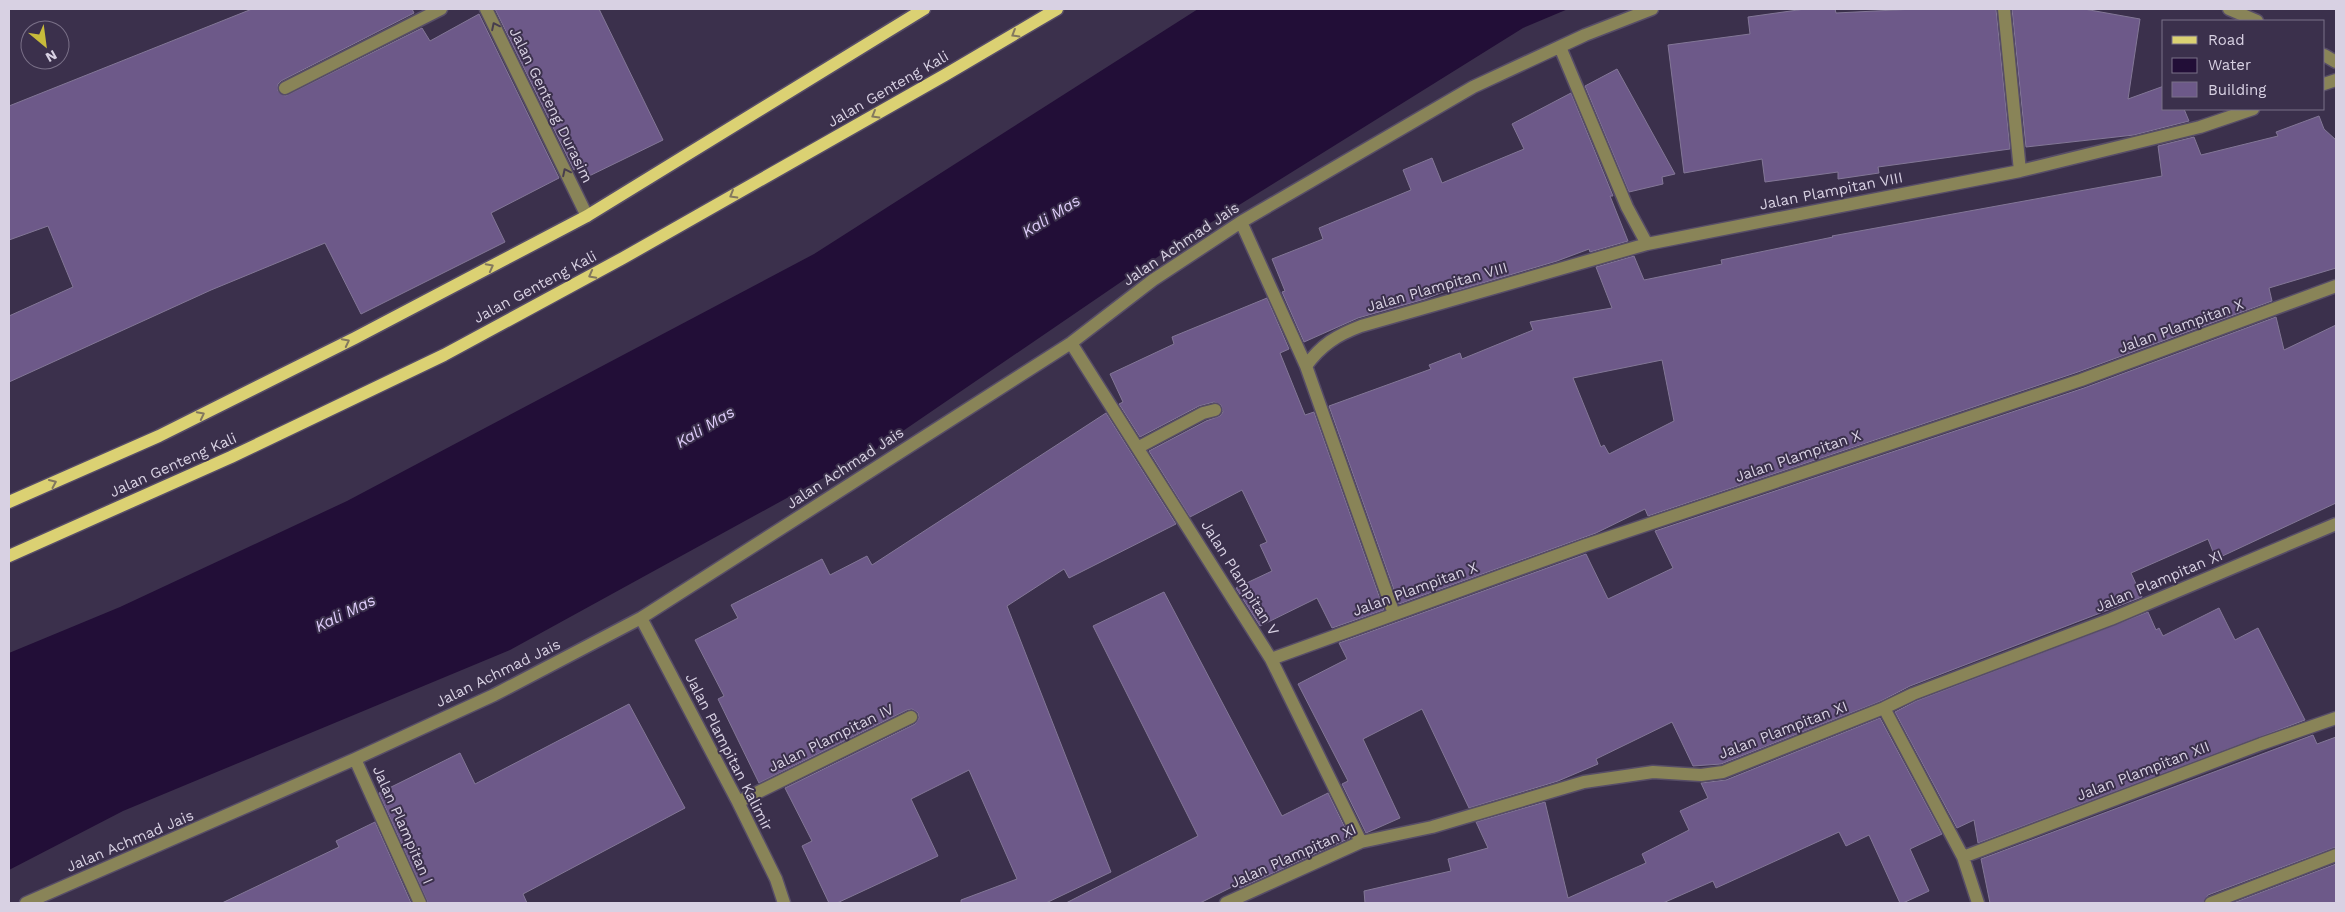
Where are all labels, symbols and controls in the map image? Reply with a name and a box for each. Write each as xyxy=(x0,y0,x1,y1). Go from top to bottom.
north arrow xyxy=(20,20,70,70)
legend xyxy=(2162,20,2325,110)
one-way arrow xyxy=(491,22,501,31)
street label: Jalan Genteng Durasim xyxy=(505,24,597,186)
one-way arrow xyxy=(1012,27,1021,37)
text: Road xyxy=(2208,31,2245,49)
text: N xyxy=(43,47,60,66)
street label: Jalan Genteng Kali xyxy=(824,47,952,131)
text: Water xyxy=(2208,56,2251,74)
text: Building xyxy=(2208,81,2266,99)
one-way arrow xyxy=(871,109,880,119)
one-way arrow xyxy=(562,168,572,177)
street label: Jalan Plampitan VIII xyxy=(1758,168,1904,214)
one-way arrow xyxy=(730,189,739,199)
water label: Kali Mas xyxy=(1018,191,1084,241)
street label: Jalan Achmad Jais xyxy=(1119,198,1243,290)
street label: Jalan Genteng Kali xyxy=(470,247,600,327)
street label: Jalan Plampitan VIII xyxy=(1364,258,1510,316)
one-way arrow xyxy=(485,263,494,273)
one-way arrow xyxy=(588,269,597,279)
street label: Jalan Plampitan X xyxy=(2116,295,2246,357)
one-way arrow xyxy=(341,338,350,348)
water label: Kali Mas xyxy=(672,402,738,452)
one-way arrow xyxy=(196,411,205,421)
street label: Jalan Achmad Jais xyxy=(783,423,907,513)
street label: Jalan Plampitan X xyxy=(1733,426,1863,486)
street label: Jalan Genteng Kali xyxy=(107,429,239,501)
one-way arrow xyxy=(48,478,57,489)
street label: Jalan Plampitan V xyxy=(1197,517,1283,639)
street label: Jalan Plampitan XI xyxy=(2093,546,2225,616)
street label: Jalan Plampitan X xyxy=(1350,558,1480,620)
water label: Kali Mas xyxy=(312,590,378,636)
street label: Jalan Achmad Jais xyxy=(433,635,563,711)
street label: Jalan Plampitan Kalimir xyxy=(681,670,777,834)
street label: Jalan Plampitan XI xyxy=(1716,697,1850,763)
street label: Jalan Plampitan IV xyxy=(765,700,897,776)
street label: Jalan Plampitan XII xyxy=(2074,737,2212,805)
street label: Jalan Plampitan I xyxy=(369,763,437,887)
street label: Jalan Achmad Jais xyxy=(64,806,196,876)
street label: Jalan Plampitan XI xyxy=(1227,820,1359,892)

